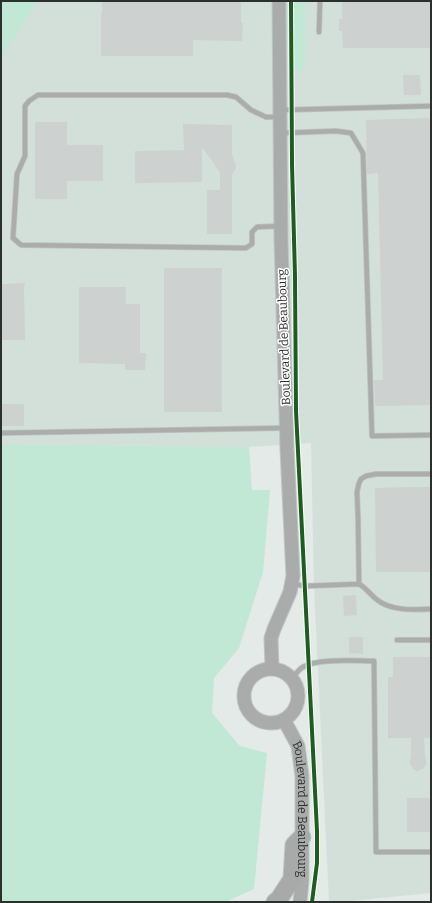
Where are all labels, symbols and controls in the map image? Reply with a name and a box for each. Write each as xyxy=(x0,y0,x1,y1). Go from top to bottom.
street label: Boulevard de Beaubourg xyxy=(275,268,293,405)
street label: Boulevard de Beaubourg xyxy=(290,738,309,878)

